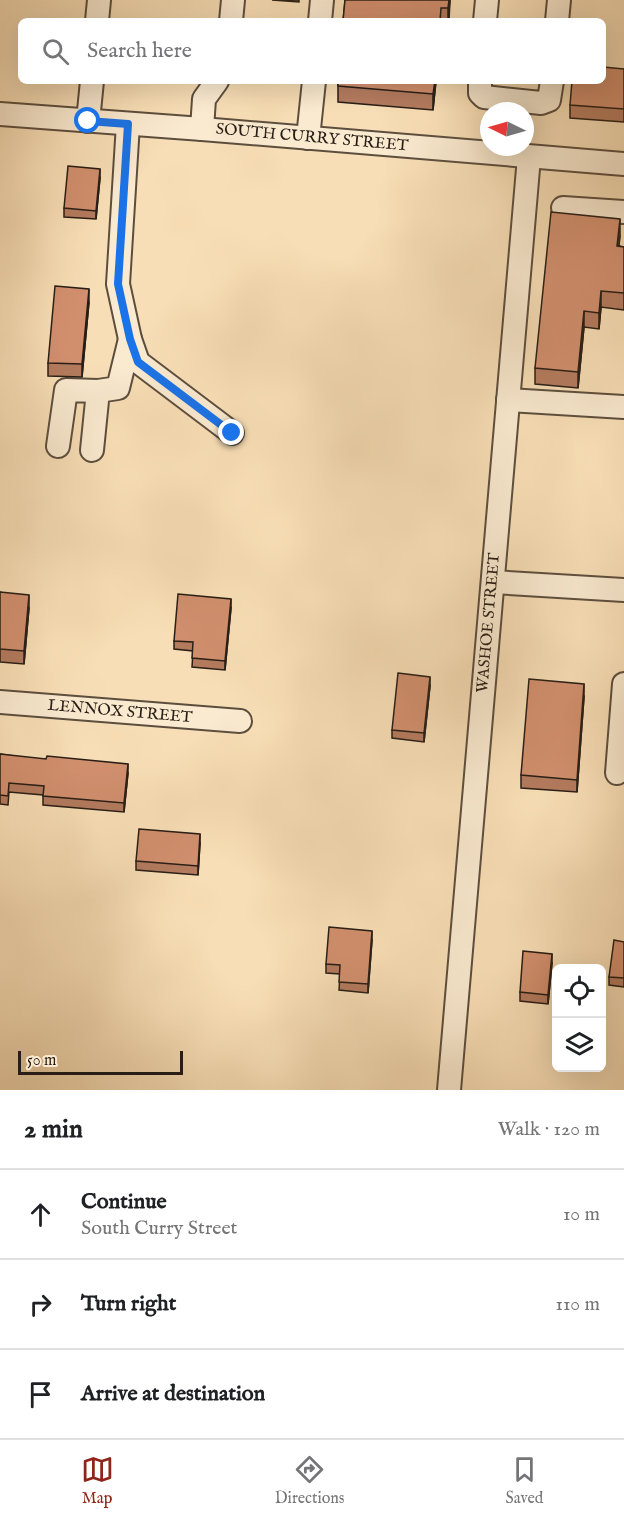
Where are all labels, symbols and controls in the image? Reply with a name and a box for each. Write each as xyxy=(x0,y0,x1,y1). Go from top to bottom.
search box xyxy=(18,18,606,84)
icon: search xyxy=(39,35,72,68)
text: Search here xyxy=(87,37,192,65)
north arrow xyxy=(480,102,534,156)
route start xyxy=(74,107,100,133)
street label: SOUTH CURRY STREET xyxy=(215,120,409,156)
route end xyxy=(218,419,244,445)
street label: WASHOE STREET xyxy=(473,552,505,694)
street label: LENNOX STREET xyxy=(47,696,194,728)
map controls xyxy=(552,964,606,1072)
button: locate xyxy=(552,964,606,1018)
button: layers xyxy=(552,1018,606,1072)
scale bar xyxy=(18,1048,183,1076)
text: 50 m xyxy=(27,1051,56,1071)
text: 2 min xyxy=(24,1113,83,1146)
text: Walk · 120 m xyxy=(498,1117,600,1142)
text: Continue xyxy=(81,1188,167,1216)
icon: ahead xyxy=(24,1198,57,1231)
text: 10 m xyxy=(563,1202,600,1227)
text: South Curry Street xyxy=(81,1216,237,1241)
icon: right xyxy=(24,1288,57,1321)
text: Turn right xyxy=(81,1290,176,1318)
text: 110 m xyxy=(556,1292,600,1317)
icon: arrive xyxy=(24,1378,57,1411)
text: Arrive at destination xyxy=(81,1380,265,1408)
tab: Map xyxy=(81,1453,114,1509)
tab: Directions xyxy=(275,1453,344,1509)
tab: Saved xyxy=(506,1453,543,1509)

